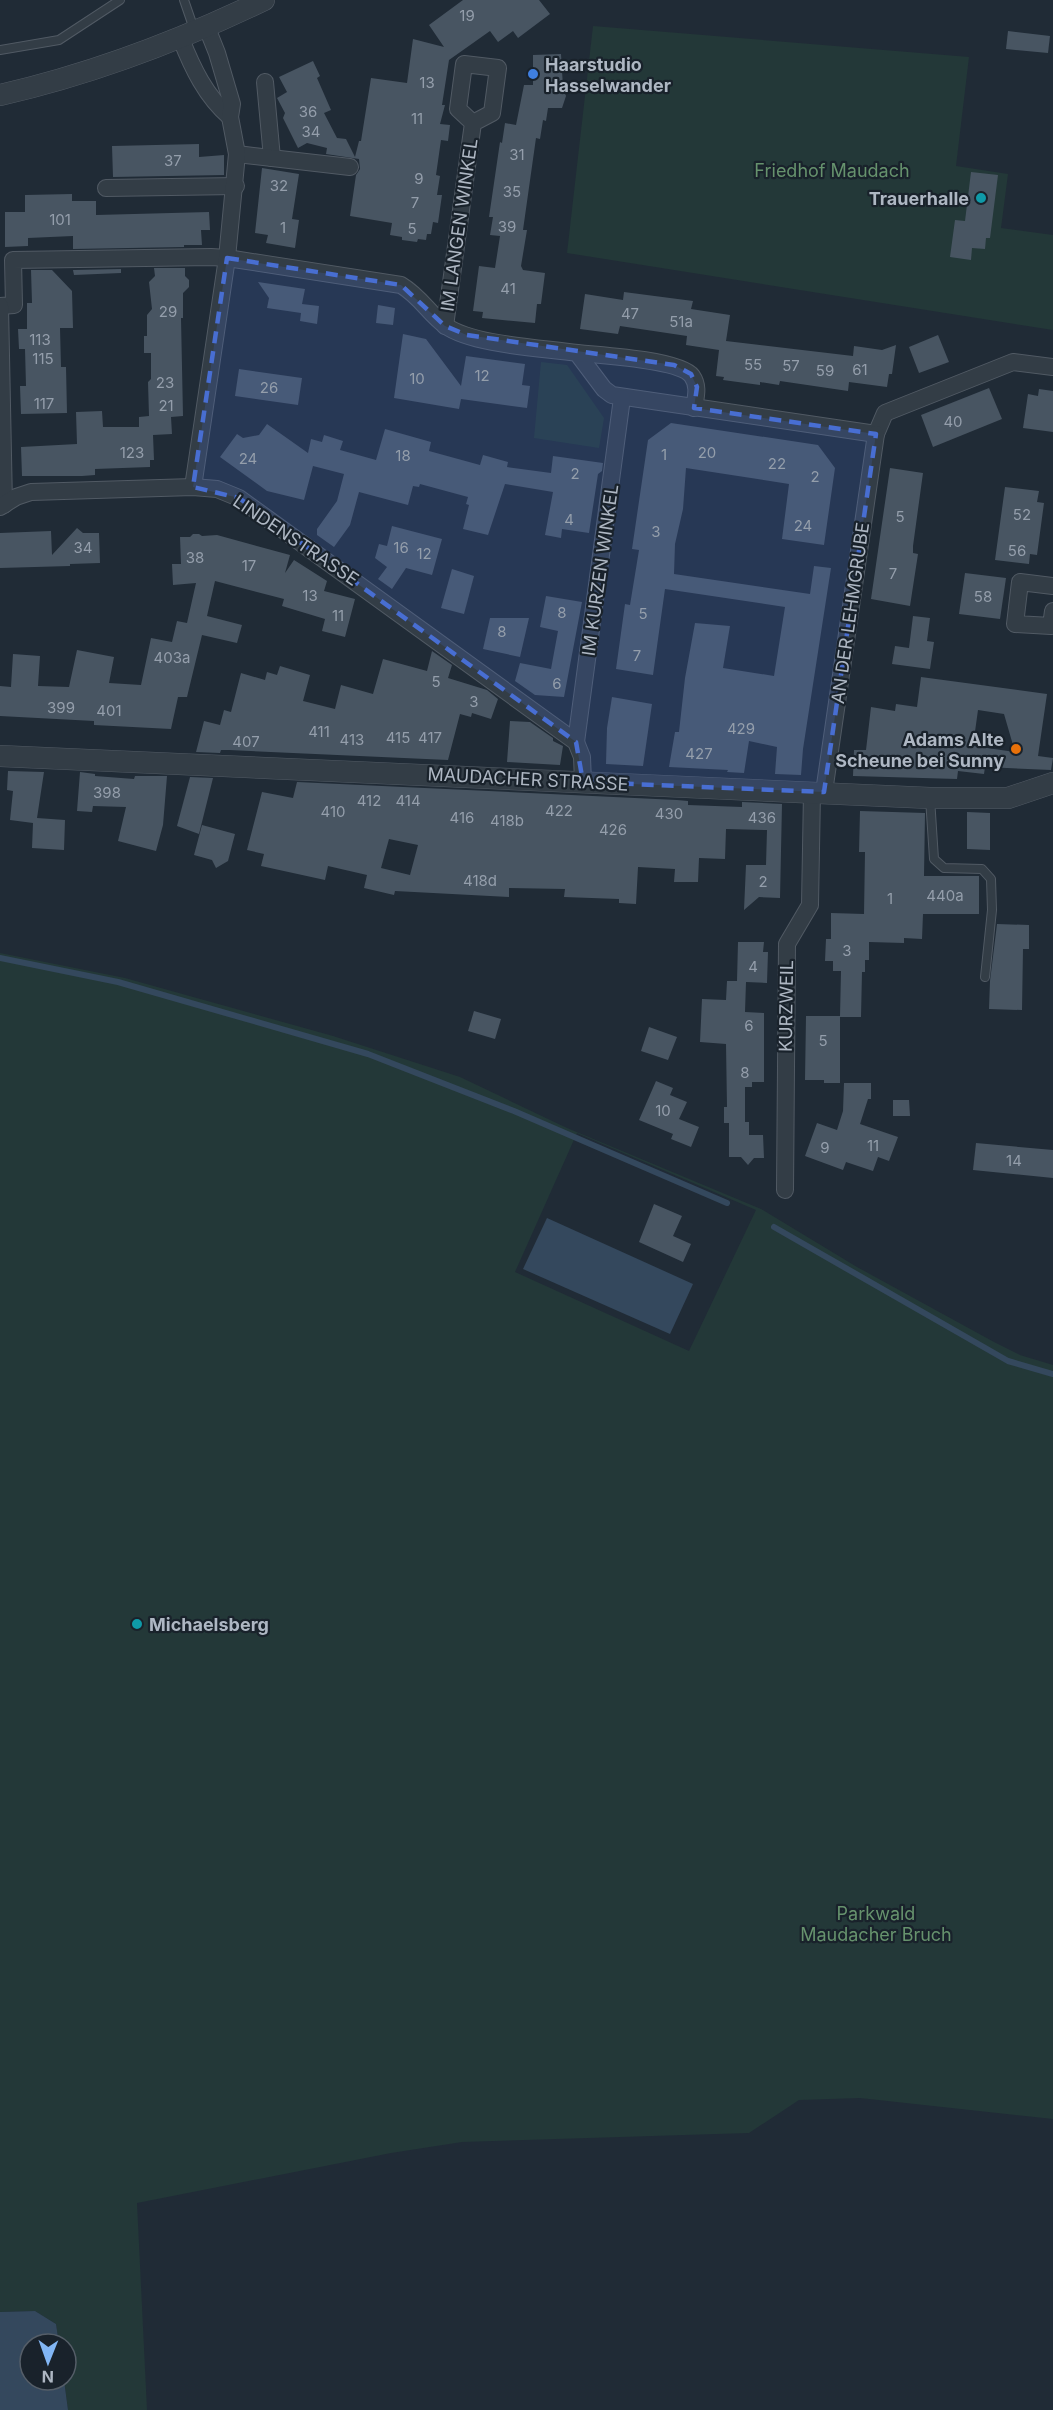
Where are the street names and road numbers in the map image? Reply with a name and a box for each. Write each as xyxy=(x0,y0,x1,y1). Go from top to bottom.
street label: IM LANGEN WINKEL xyxy=(436,137,482,313)
street label: IM KURZEN WINKEL xyxy=(578,483,622,657)
street label: LINDENSTRASSE xyxy=(229,490,363,590)
street label: AN DER LEHMGRUBE xyxy=(827,521,873,705)
street label: MAUDACHER STRASSE xyxy=(427,763,629,795)
street label: KURZWEIL xyxy=(775,960,797,1052)

